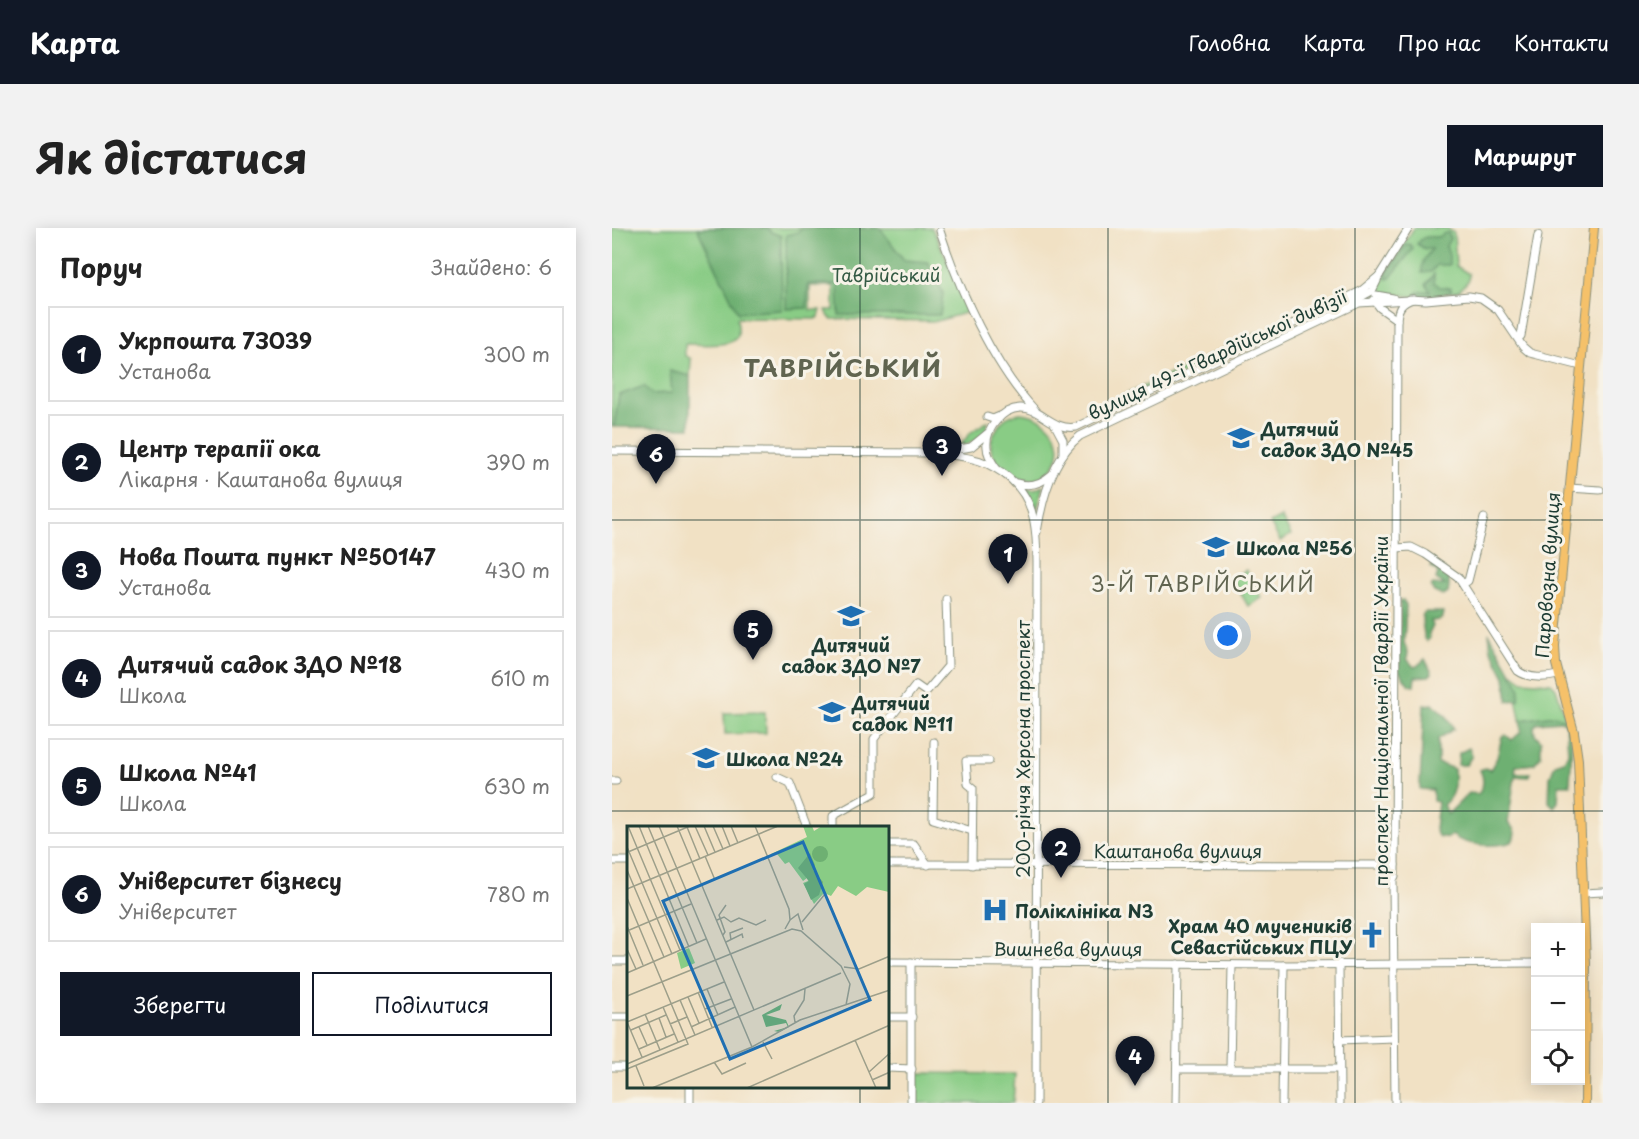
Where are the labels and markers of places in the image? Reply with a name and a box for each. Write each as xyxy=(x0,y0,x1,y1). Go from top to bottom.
place label: Дитячий садок ЗДО №45 xyxy=(1260,415,1413,463)
school or university icon: Дитячий садок ЗДО №45 xyxy=(1226,423,1256,453)
pin: 3 xyxy=(922,426,962,476)
pin: 6 xyxy=(636,434,675,484)
school or university icon: Школа №56 xyxy=(1201,532,1231,562)
pin: 1 xyxy=(988,534,1028,584)
place label: Школа №56 xyxy=(1236,534,1353,561)
school or university icon: Дитячий садок ЗДО №7 xyxy=(836,601,866,631)
pin: 5 xyxy=(734,610,772,660)
place label: Дитячий садок ЗДО №7 xyxy=(781,631,921,679)
place label: Дитячий садок №11 xyxy=(851,689,953,737)
school or university icon: Дитячий садок №11 xyxy=(817,697,847,727)
school or university icon: Школа №24 xyxy=(691,743,721,773)
place label: Школа №24 xyxy=(726,745,843,772)
pin: 2 xyxy=(1042,828,1080,878)
hospital icon: Поліклініка N3 xyxy=(980,895,1010,925)
place label: Поліклініка N3 xyxy=(1015,897,1154,924)
place label: Храм 40 мучеників Севастійських ПЦУ xyxy=(1169,912,1353,960)
church icon: Храм 40 мучеників Севастійських ПЦУ xyxy=(1357,920,1387,950)
pin: 4 xyxy=(1116,1036,1154,1086)

